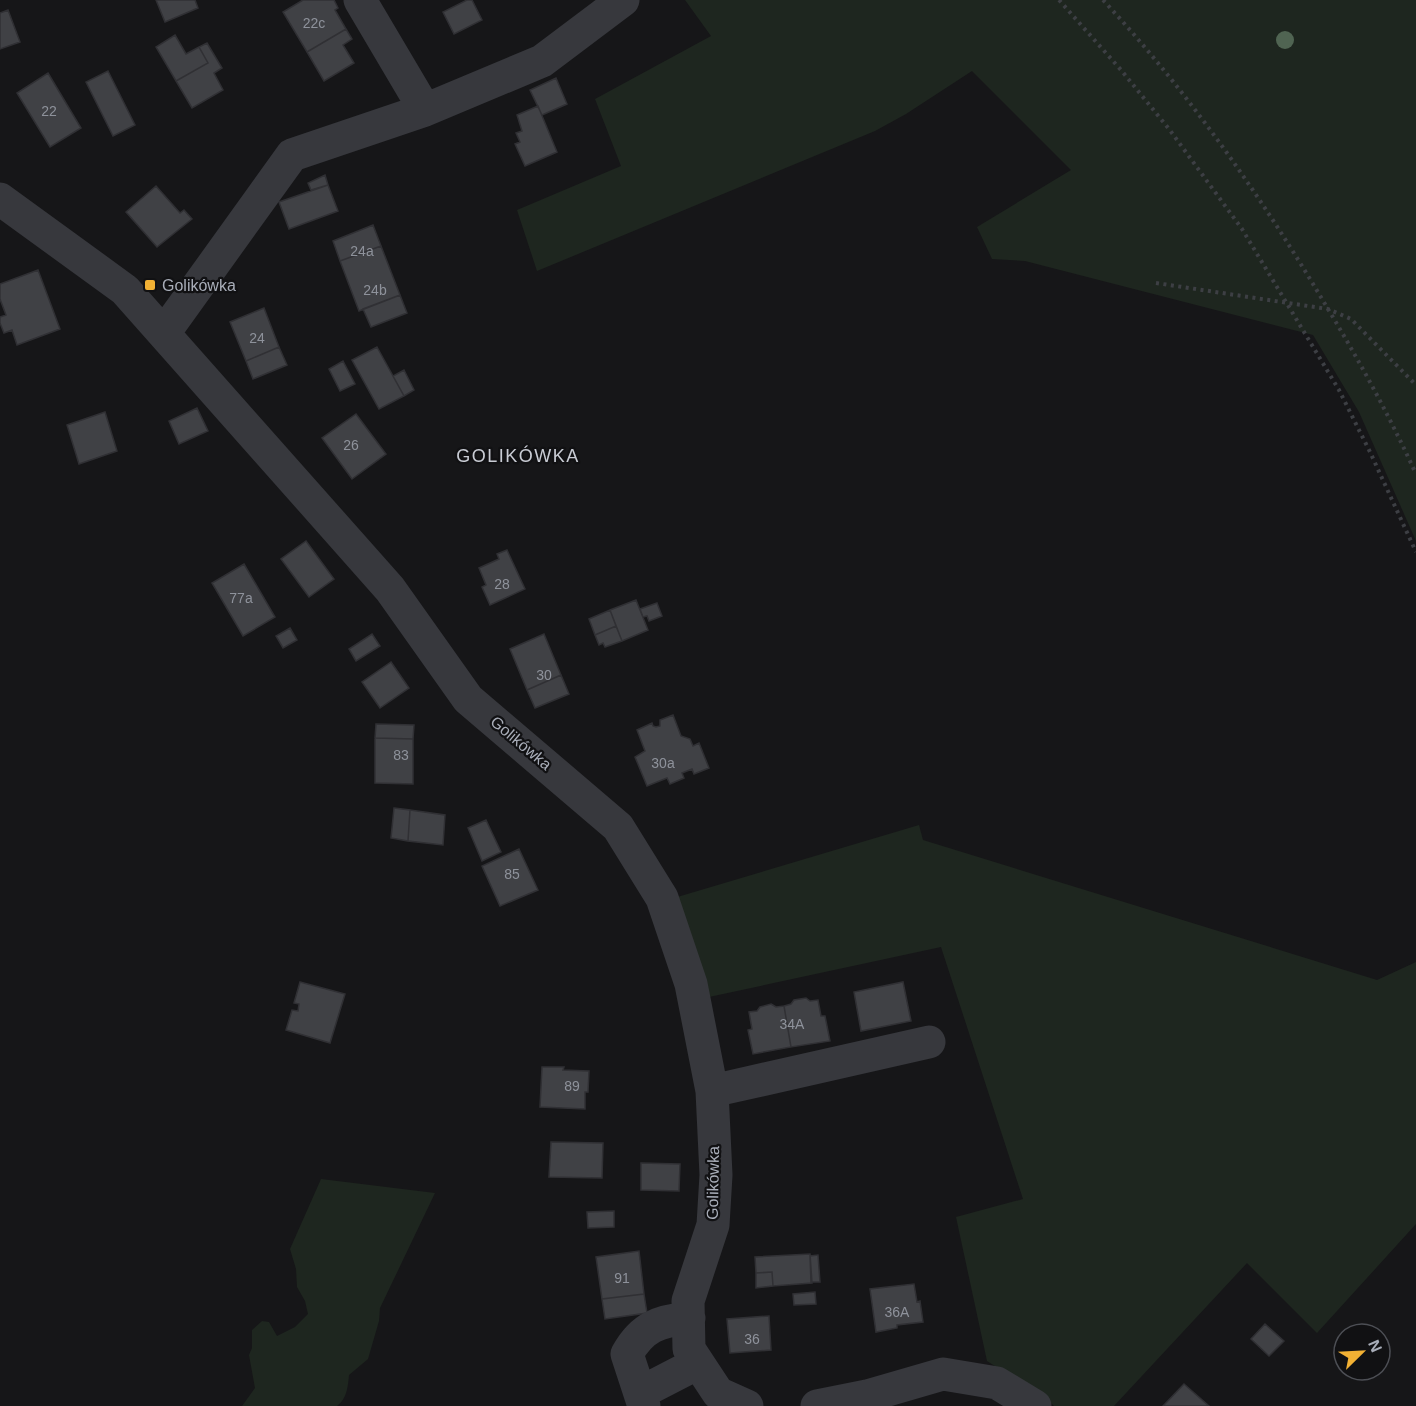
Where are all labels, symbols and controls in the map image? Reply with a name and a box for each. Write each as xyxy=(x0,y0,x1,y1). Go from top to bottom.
house number: 22c xyxy=(303,15,325,31)
house number: 22 xyxy=(41,103,57,119)
house number: 24a xyxy=(350,243,374,259)
place label: Golikówka xyxy=(162,277,236,294)
marker: Golikówka xyxy=(143,278,157,292)
house number: 24b xyxy=(363,282,387,298)
house number: 24 xyxy=(249,330,265,346)
house number: 26 xyxy=(343,437,359,453)
district label: GOLIKÓWKA xyxy=(456,445,580,466)
house number: 28 xyxy=(494,576,510,592)
house number: 77a xyxy=(229,590,253,606)
house number: 30 xyxy=(536,667,552,683)
street label: Golikówka xyxy=(487,713,555,773)
house number: 83 xyxy=(393,747,409,763)
house number: 30a xyxy=(651,755,675,771)
house number: 85 xyxy=(504,866,520,882)
house number: 34A xyxy=(780,1016,805,1032)
house number: 89 xyxy=(564,1078,580,1094)
street label: Golikówka xyxy=(704,1146,722,1220)
house number: 91 xyxy=(614,1270,630,1286)
house number: 36A xyxy=(885,1304,910,1320)
north arrow xyxy=(1332,1322,1392,1382)
house number: 36 xyxy=(744,1331,760,1347)
text: N xyxy=(1365,1337,1385,1355)

